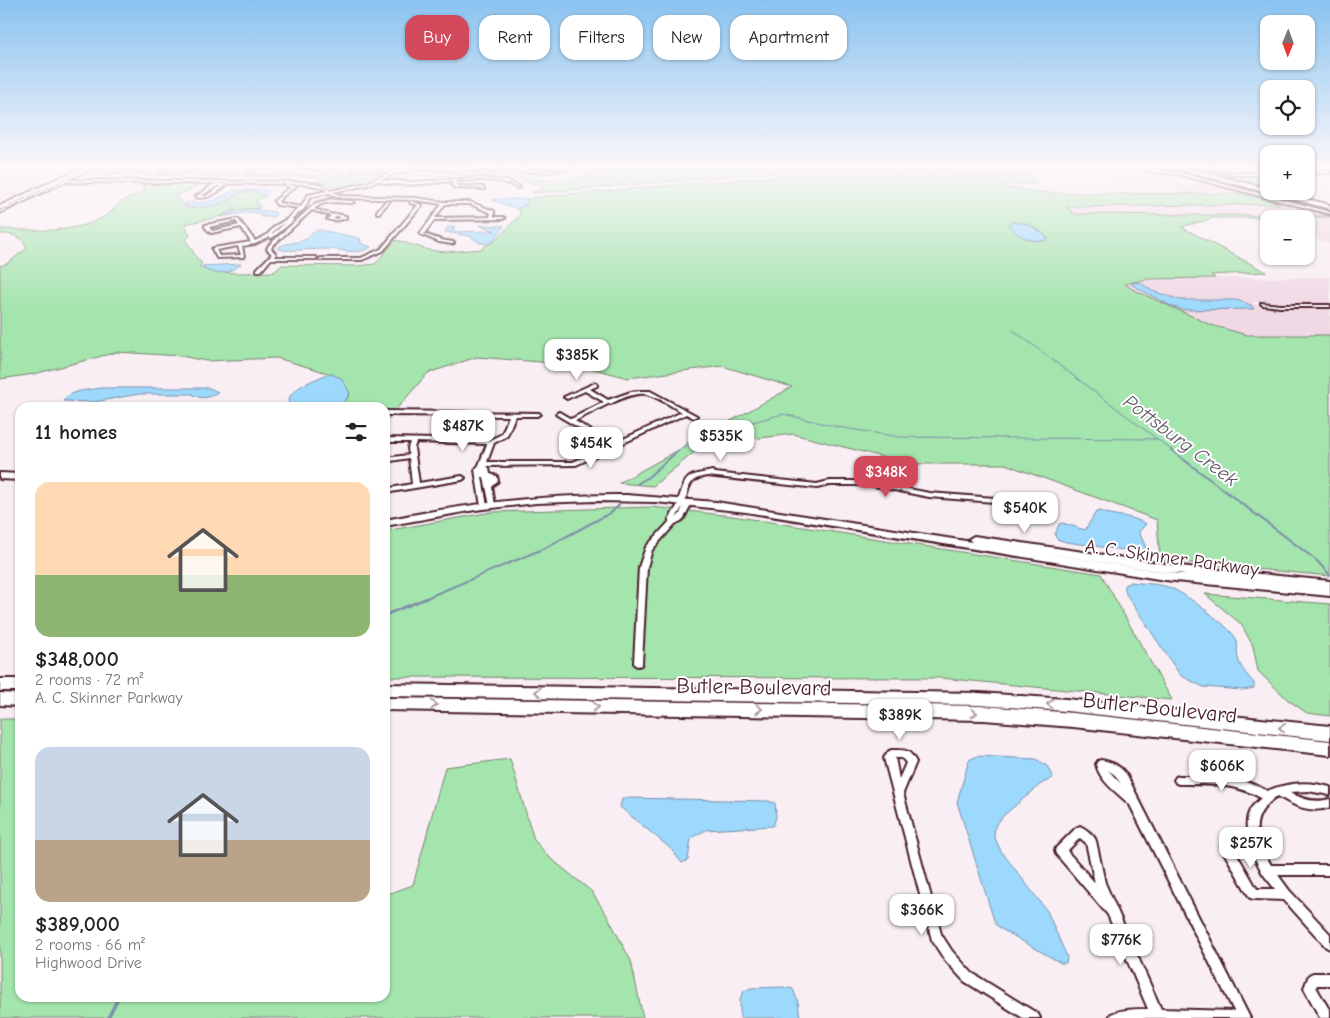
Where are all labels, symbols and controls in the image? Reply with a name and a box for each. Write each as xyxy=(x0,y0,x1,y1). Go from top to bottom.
chip: Buy xyxy=(405,15,469,60)
chip: Rent xyxy=(479,15,550,60)
chip: Filters xyxy=(560,15,643,60)
chip: New xyxy=(653,15,720,60)
chip: Apartment xyxy=(730,15,847,60)
north arrow xyxy=(1260,15,1315,70)
map controls xyxy=(1260,15,1315,265)
button: locate xyxy=(1260,80,1315,135)
button: + xyxy=(1260,145,1315,200)
button: − xyxy=(1260,210,1315,265)
pin: $385K xyxy=(542,338,612,381)
text: $385K xyxy=(555,346,599,364)
water label: Pottsburg Creek xyxy=(1119,390,1243,491)
pin: $487K xyxy=(428,410,498,452)
text: $487K xyxy=(442,417,484,435)
icon: filters xyxy=(342,418,370,446)
text: 11 homes xyxy=(35,420,117,444)
pin: $535K xyxy=(686,420,756,462)
pin: $454K xyxy=(556,426,626,469)
text: $535K xyxy=(699,427,743,445)
text: $454K xyxy=(570,434,612,452)
pin: $348K xyxy=(851,456,921,498)
text: $348K xyxy=(865,463,907,481)
pin: $540K xyxy=(990,492,1060,534)
text: $540K xyxy=(1003,499,1047,517)
icon: home xyxy=(158,515,248,605)
street label: A. C. Skinner Parkway xyxy=(1084,535,1261,581)
text: $348,000 xyxy=(35,647,119,671)
text: 2 rooms · 72 m² xyxy=(35,671,144,689)
street label: Butler Boulevard xyxy=(676,673,832,701)
one-way arrow xyxy=(534,687,542,697)
street label: Butler Boulevard xyxy=(1081,687,1238,729)
text: A. C. Skinner Parkway xyxy=(35,689,183,707)
pin: $389K xyxy=(865,698,935,741)
one-way arrow xyxy=(1046,698,1054,709)
one-way arrow xyxy=(430,700,438,710)
one-way arrow xyxy=(592,702,600,712)
one-way arrow xyxy=(755,704,763,714)
text: $389K xyxy=(878,706,922,724)
one-way arrow xyxy=(970,708,978,718)
one-way arrow xyxy=(1277,723,1285,734)
pin: $606K xyxy=(1187,750,1257,792)
text: $606K xyxy=(1200,757,1244,775)
icon: home xyxy=(158,780,248,870)
pin: $257K xyxy=(1216,826,1286,869)
text: $257K xyxy=(1230,834,1272,852)
pin: $366K xyxy=(887,894,957,936)
text: $366K xyxy=(900,901,944,919)
text: $389,000 xyxy=(35,912,120,936)
pin: $776K xyxy=(1086,924,1156,966)
text: $776K xyxy=(1101,931,1141,949)
text: 2 rooms · 66 m² xyxy=(35,936,145,954)
text: Highwood Drive xyxy=(35,954,142,972)

